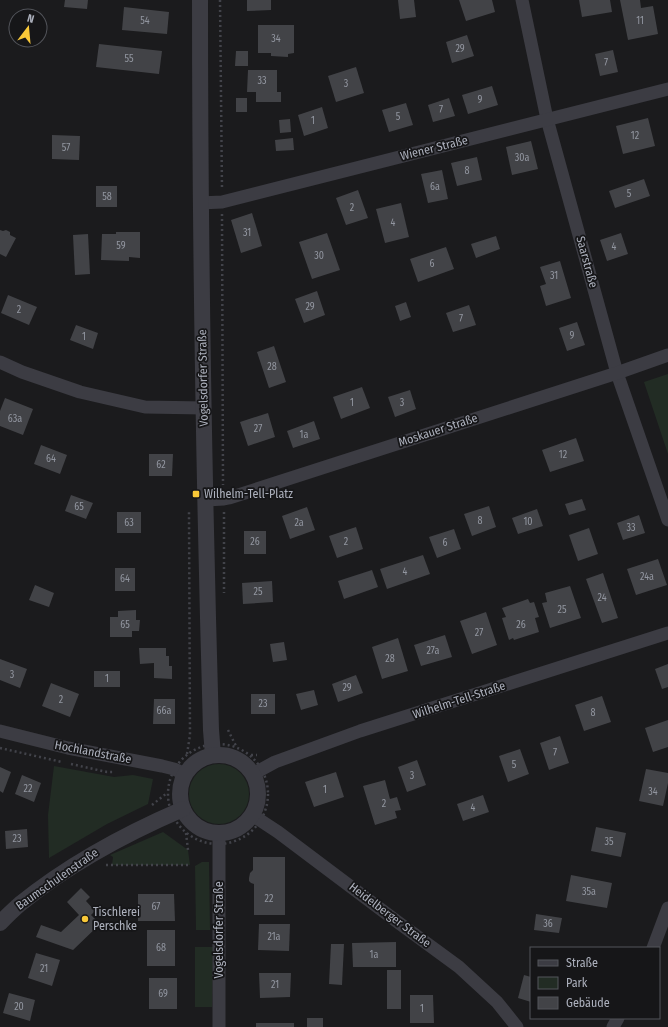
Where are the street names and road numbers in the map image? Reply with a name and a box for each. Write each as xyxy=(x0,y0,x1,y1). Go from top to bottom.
street label: Wiener Straße xyxy=(399,133,469,163)
street label: Saarstraße xyxy=(573,235,601,289)
street label: Vogelsdorfer Straße xyxy=(195,329,211,427)
street label: Moskauer Straße xyxy=(397,411,479,449)
street label: Wilhelm-Tell-Straße xyxy=(411,678,507,722)
street label: Hochlandstraße xyxy=(53,738,133,766)
street label: Baumschulenstraße xyxy=(13,845,101,913)
street label: Heidelberger Straße xyxy=(346,880,434,950)
street label: Vogelsdorfer Straße xyxy=(212,881,226,979)

